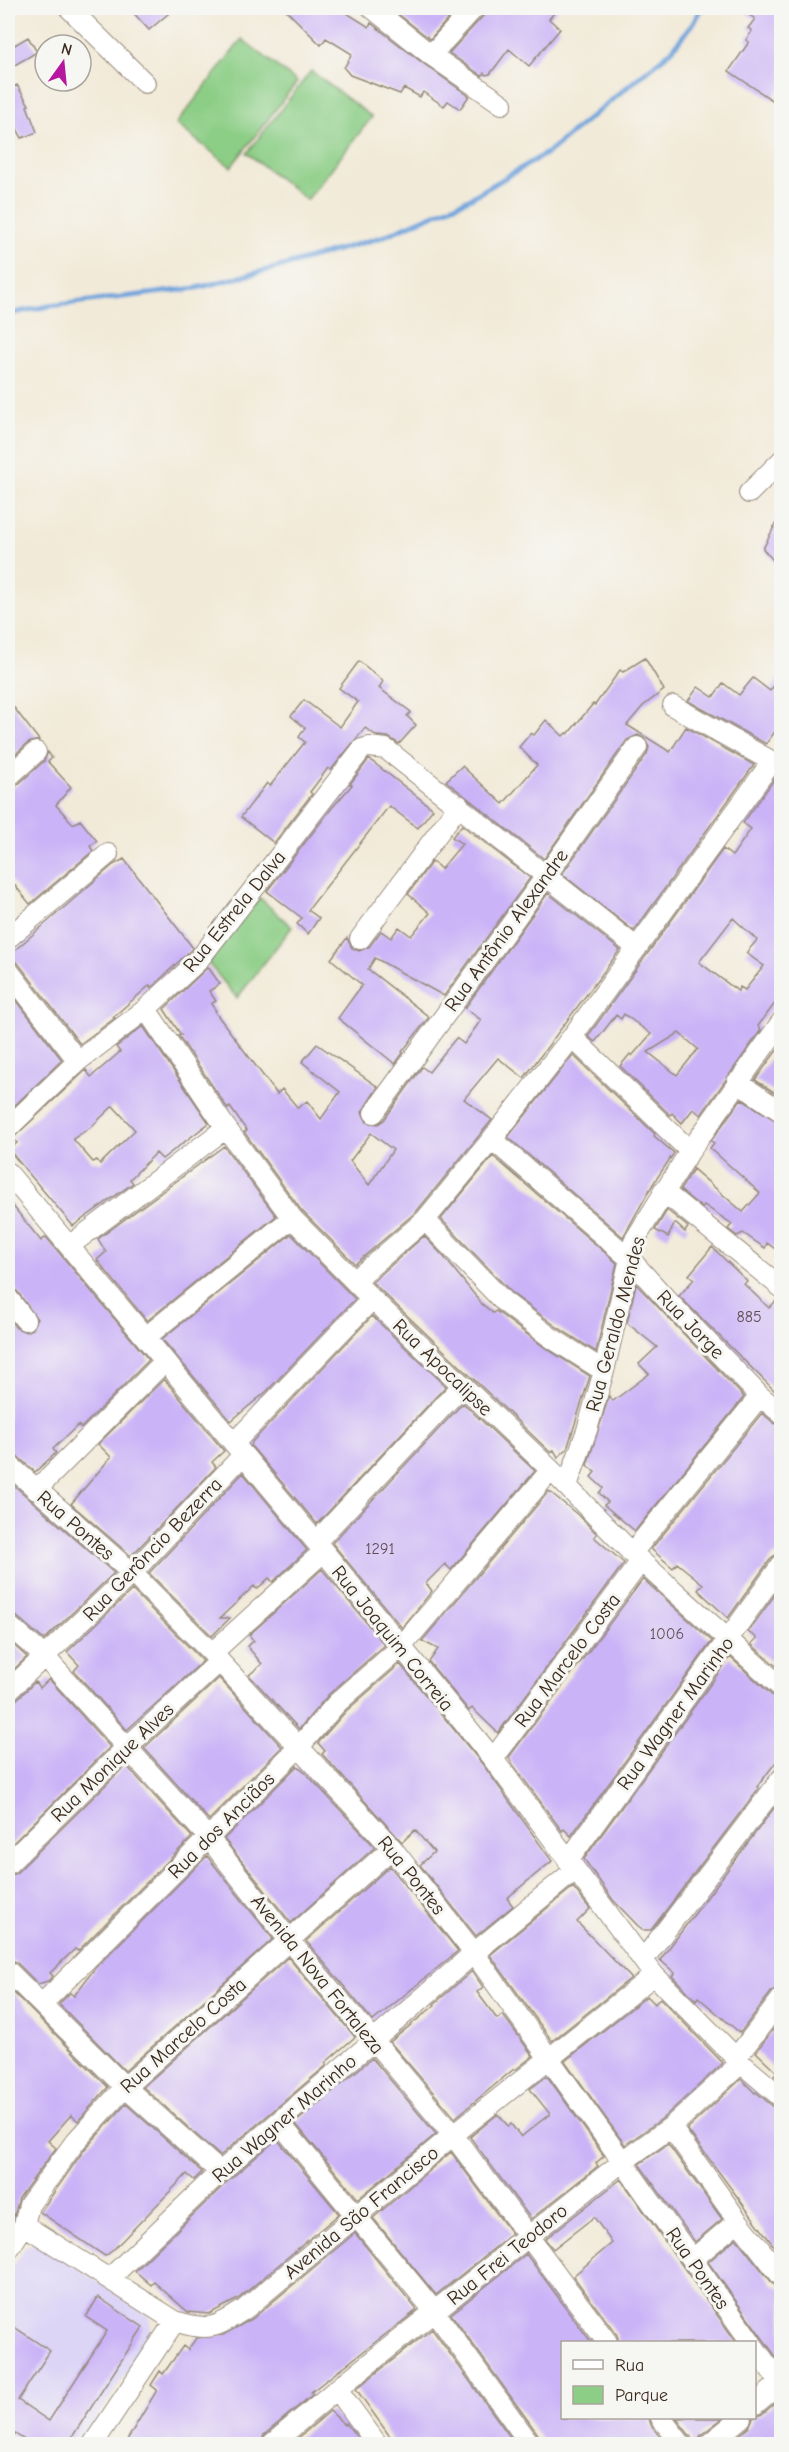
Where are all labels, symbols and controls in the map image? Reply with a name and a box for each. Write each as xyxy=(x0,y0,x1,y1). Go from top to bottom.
north arrow xyxy=(33,33,93,93)
text: N xyxy=(59,39,74,60)
street label: Rua Antônio Alexandre xyxy=(440,845,573,1016)
street label: Rua Estrela Dalva xyxy=(178,846,290,977)
street label: Rua Geraldo Mendes xyxy=(581,1234,650,1414)
street label: Rua Jorge xyxy=(652,1285,729,1364)
house number: 885 xyxy=(736,1308,762,1326)
street label: Rua Apocalipse xyxy=(388,1314,497,1421)
street label: Rua Gerôncio Bezerra xyxy=(78,1473,227,1626)
street label: Rua Pontes xyxy=(32,1486,119,1565)
house number: 1291 xyxy=(365,1540,395,1558)
street label: Rua Joaquim Correia xyxy=(327,1561,458,1716)
street label: Rua Marcelo Costa xyxy=(510,1589,625,1732)
house number: 1006 xyxy=(650,1625,684,1643)
street label: Rua Wagner Marinho xyxy=(612,1632,739,1794)
street label: Rua Monique Alves xyxy=(46,1698,178,1827)
street label: Rua dos Anciãos xyxy=(163,1767,279,1883)
street label: Rua Pontes xyxy=(373,1831,450,1919)
street label: Avenida Nova Fortaleza xyxy=(246,1890,389,2059)
street label: Rua Marcelo Costa xyxy=(116,1973,251,2098)
street label: Rua Wagner Marinho xyxy=(207,2049,361,2187)
street label: Avenida São Francisco xyxy=(279,2141,443,2284)
street label: Rua Frei Teodoro xyxy=(442,2199,572,2310)
street label: Rua Pontes xyxy=(661,2223,734,2314)
legend xyxy=(561,2341,756,2419)
text: Rua xyxy=(615,2355,644,2376)
text: Parque xyxy=(615,2385,668,2406)

